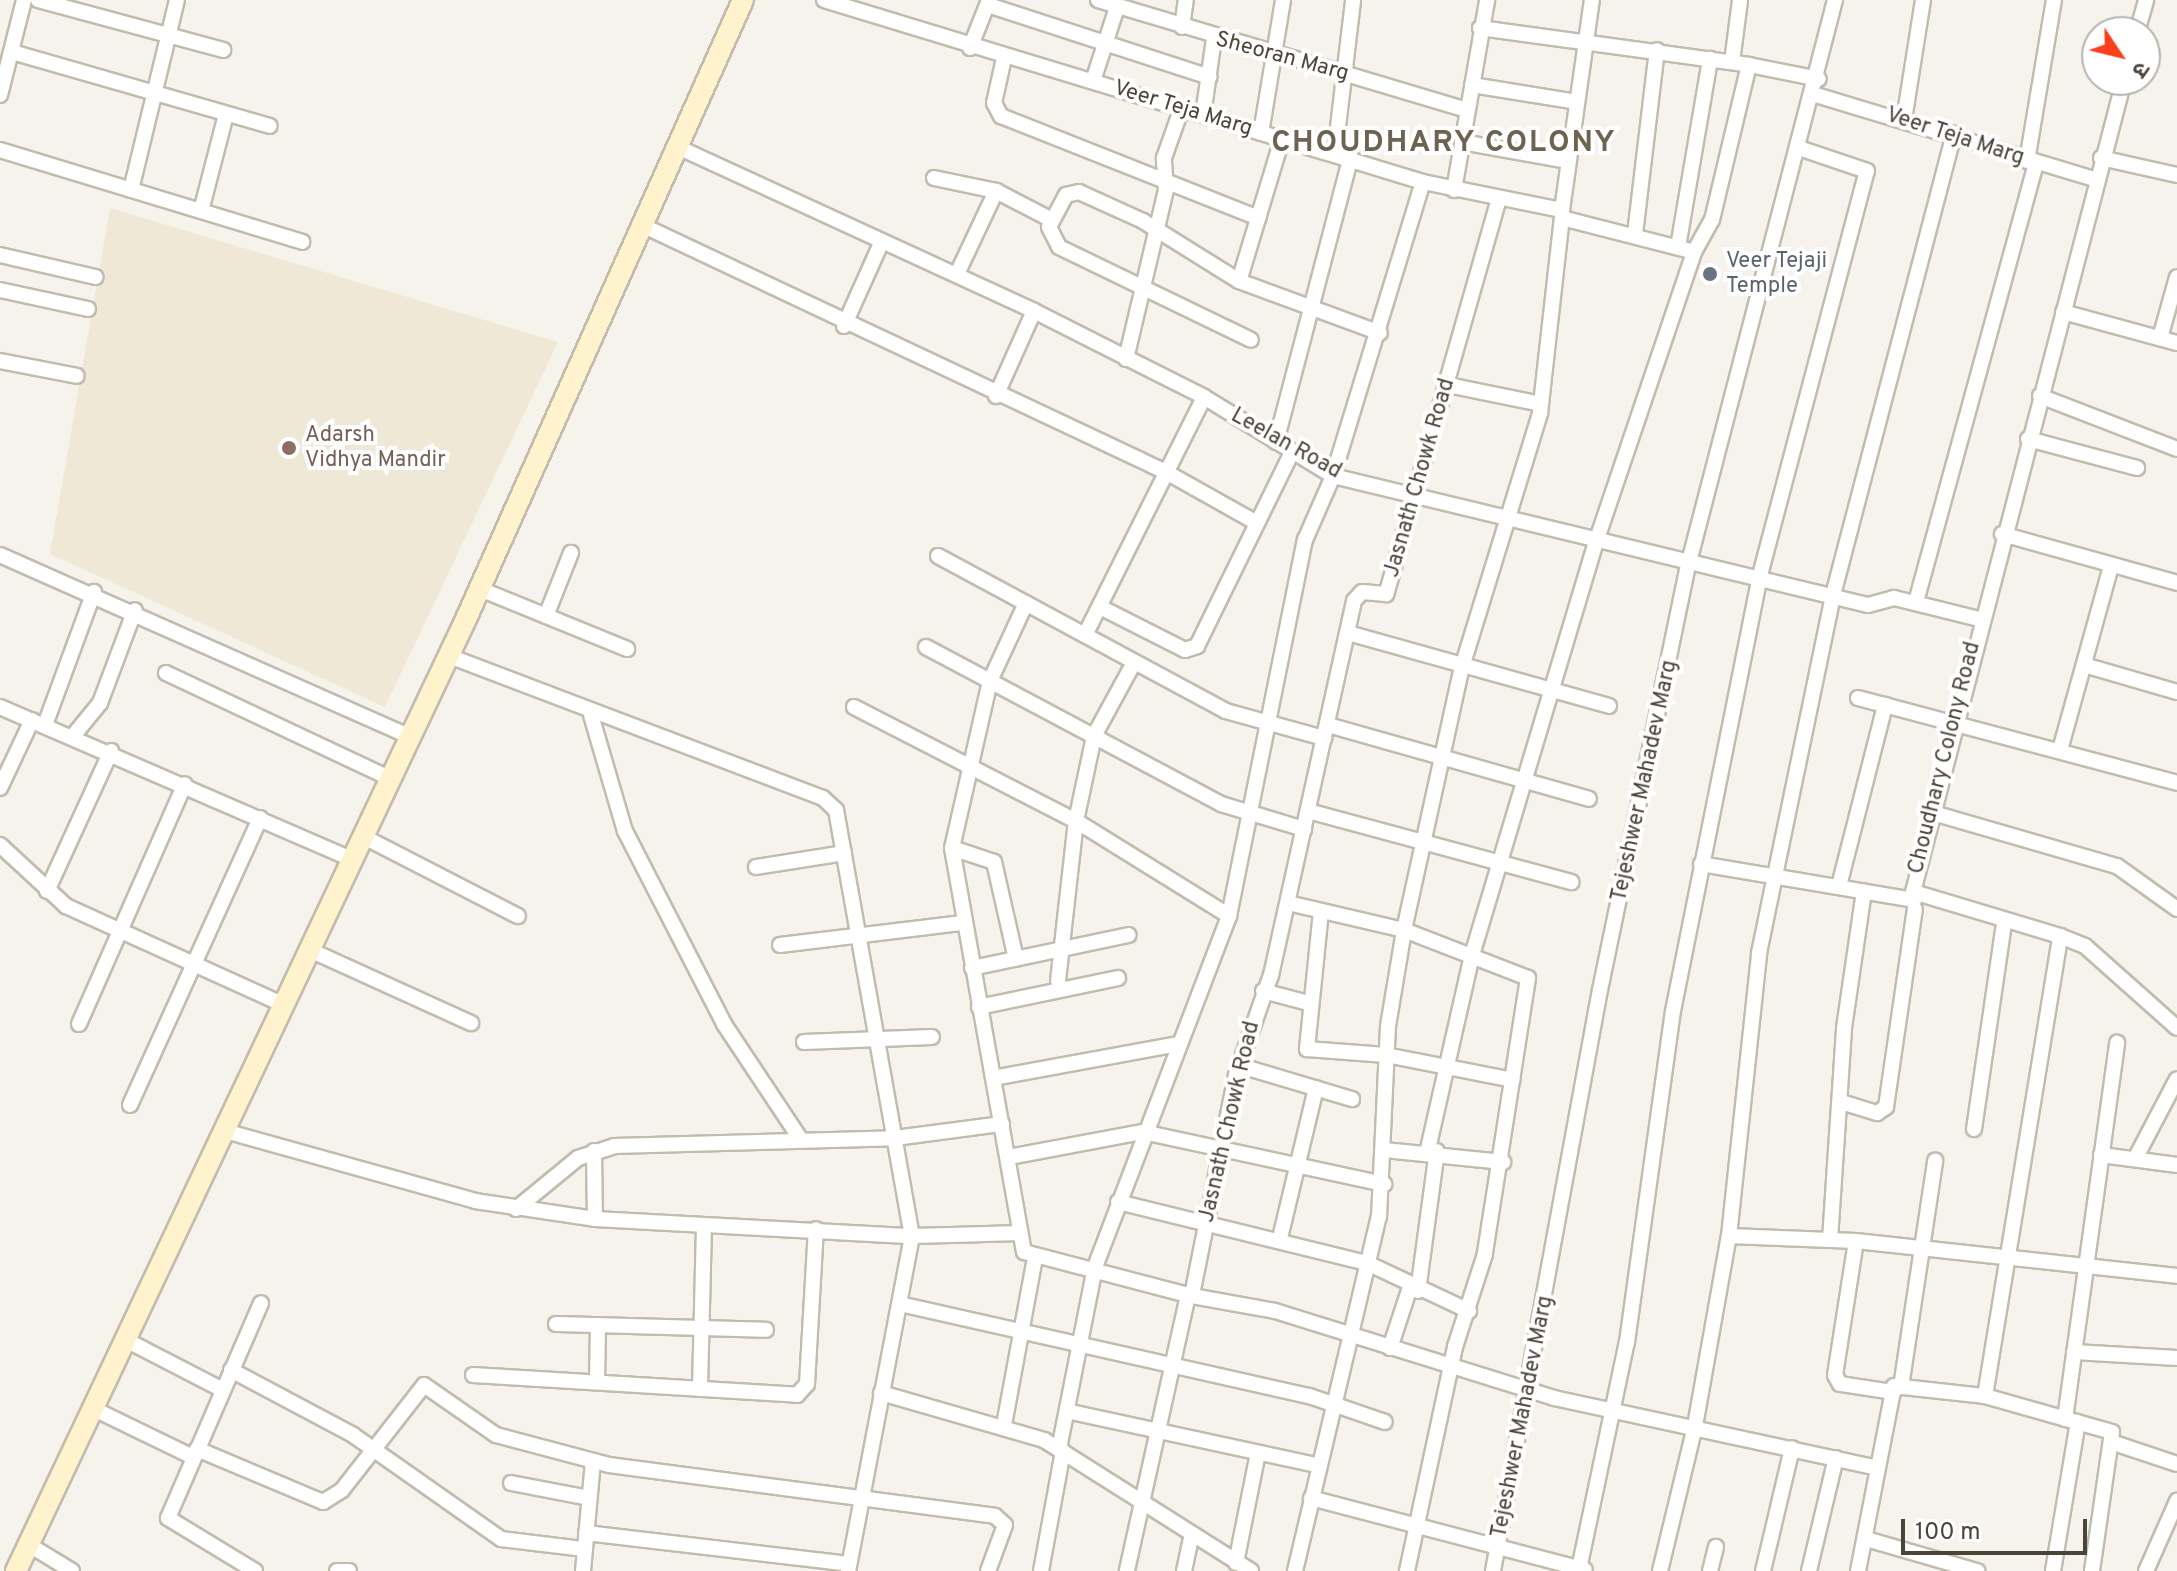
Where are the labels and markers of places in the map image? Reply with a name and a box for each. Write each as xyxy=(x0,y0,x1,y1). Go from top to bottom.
place label: Veer Tejaji Temple xyxy=(1726,248,1828,300)
marker: Veer Tejaji Temple xyxy=(1701,265,1719,283)
place label: Adarsh Vidhya Mandir xyxy=(305,422,446,474)
marker: Adarsh Vidhya Mandir xyxy=(280,439,298,457)

